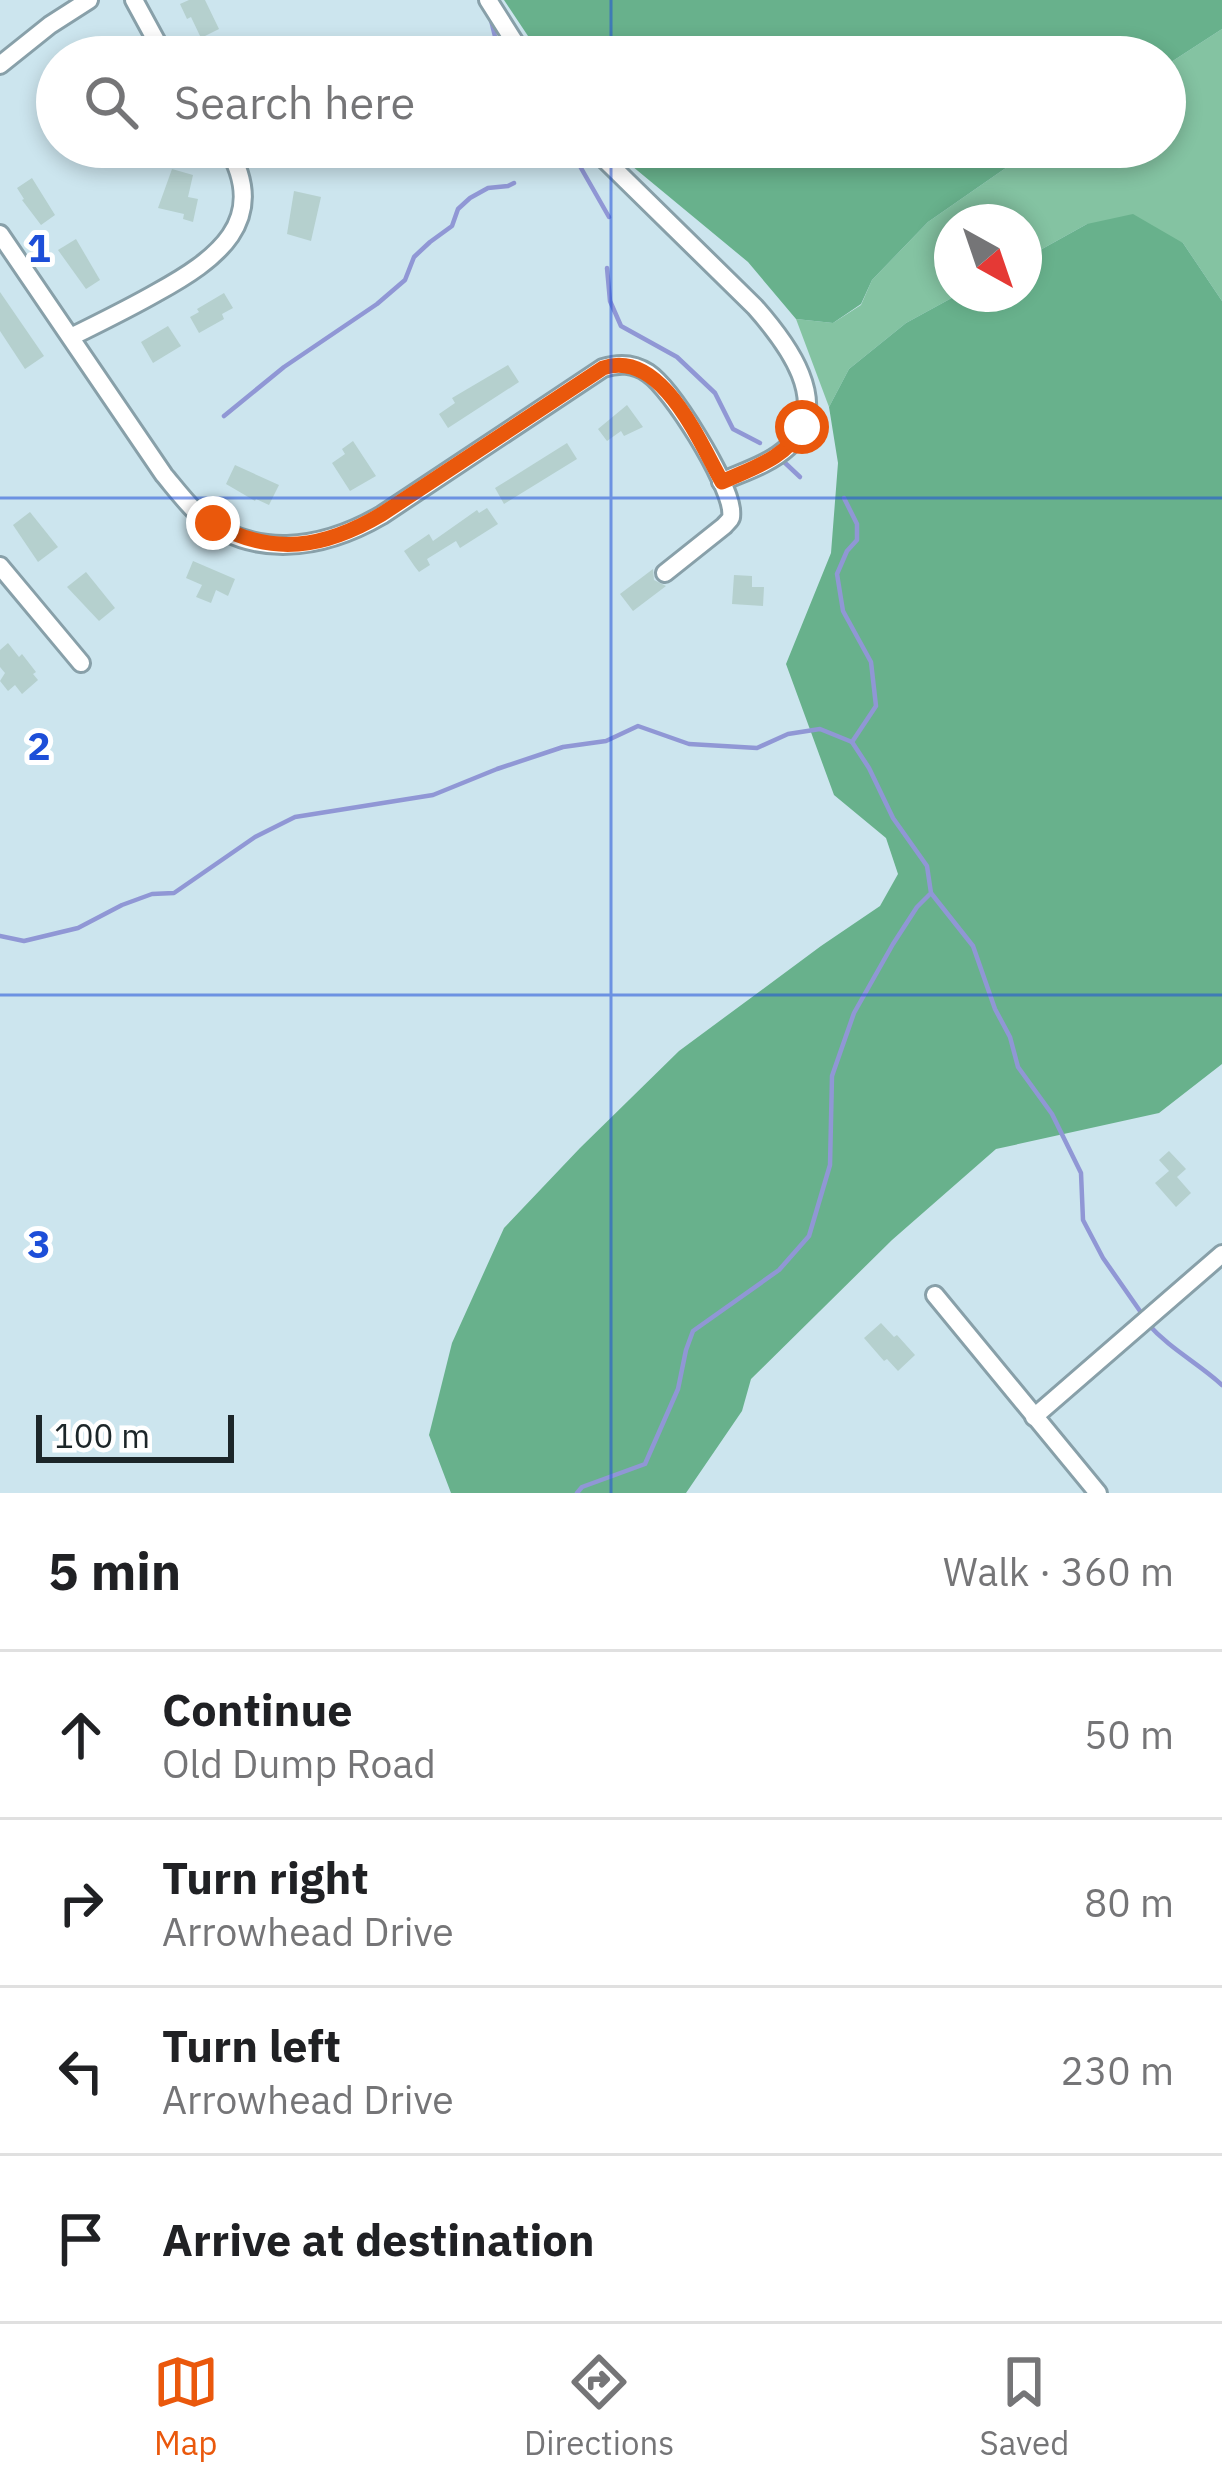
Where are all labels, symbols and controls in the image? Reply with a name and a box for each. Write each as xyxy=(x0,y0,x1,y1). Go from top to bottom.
search box xyxy=(36,36,1186,168)
icon: search xyxy=(78,69,144,135)
text: Search here xyxy=(174,73,415,131)
north arrow xyxy=(934,204,1042,312)
text: 1 xyxy=(27,222,51,273)
route start xyxy=(775,400,829,454)
route end xyxy=(186,496,240,550)
text: 2 xyxy=(27,720,51,771)
text: 3 xyxy=(27,1218,51,1269)
scale bar xyxy=(36,1409,234,1462)
text: 100 m xyxy=(54,1414,150,1457)
text: 5 min xyxy=(48,1538,181,1604)
text: Walk · 360 m xyxy=(943,1546,1174,1597)
text: Continue xyxy=(162,1680,353,1738)
icon: ahead xyxy=(48,1702,114,1768)
text: 50 m xyxy=(1084,1709,1174,1760)
text: Old Dump Road xyxy=(162,1738,436,1789)
text: Turn right xyxy=(162,1848,369,1906)
icon: right xyxy=(48,1870,114,1936)
text: 80 m xyxy=(1084,1877,1174,1928)
text: Arrowhead Drive xyxy=(162,1906,454,1957)
text: Turn left xyxy=(162,2016,341,2074)
icon: left xyxy=(48,2038,114,2104)
text: 230 m xyxy=(1061,2045,1174,2096)
text: Arrowhead Drive xyxy=(162,2074,454,2125)
icon: arrive xyxy=(48,2206,114,2272)
text: Arrive at destination xyxy=(162,2210,595,2268)
tab: Map xyxy=(153,2349,219,2464)
tab: Directions xyxy=(524,2349,674,2464)
tab: Saved xyxy=(980,2349,1069,2464)

